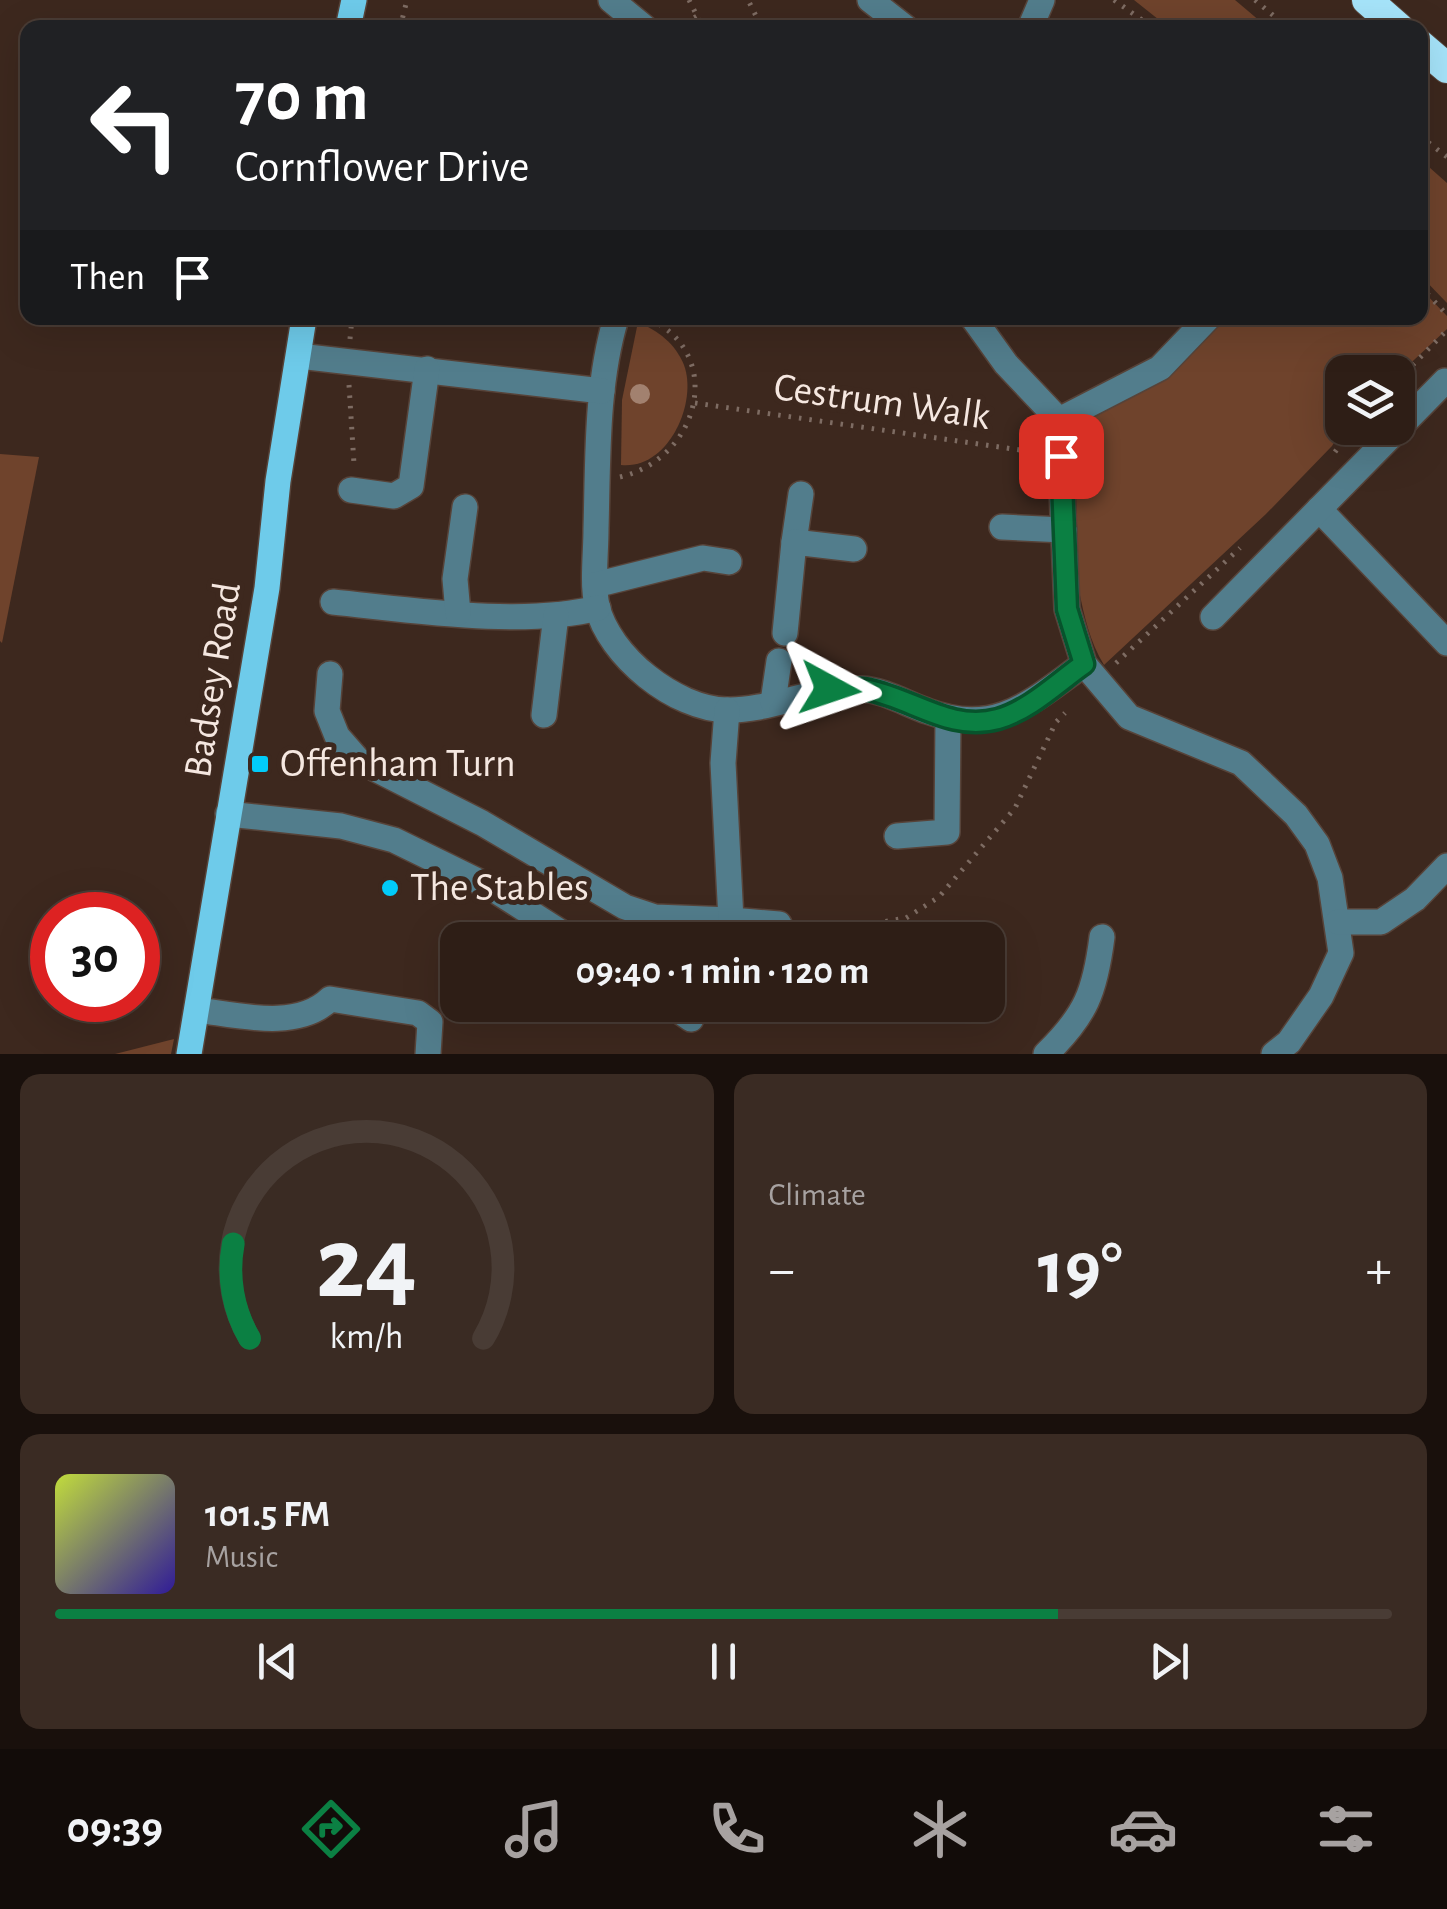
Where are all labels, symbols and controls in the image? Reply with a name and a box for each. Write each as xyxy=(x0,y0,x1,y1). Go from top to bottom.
icon: left xyxy=(70,60,200,190)
text: 70 m xyxy=(235,63,369,133)
text: Cornflower Drive xyxy=(235,145,530,190)
icon: arrive xyxy=(165,250,220,305)
text: Then xyxy=(70,259,145,297)
map controls xyxy=(1325,355,1415,445)
button: layers xyxy=(1325,355,1415,445)
street label: Cestrum Walk xyxy=(771,367,993,437)
pin xyxy=(1019,414,1104,499)
icon: arrive xyxy=(1034,429,1089,484)
street label: Badsey Road xyxy=(178,580,248,780)
position arrow xyxy=(778,637,882,741)
place label: Offenham Turn xyxy=(280,744,516,784)
marker: Offenham Turn xyxy=(249,753,271,775)
place label: The Stables xyxy=(410,868,589,908)
marker: The Stables xyxy=(379,877,401,899)
speed limit sign: 30 xyxy=(30,892,160,1022)
text: 09:40 · 1 min · 120 m xyxy=(575,953,870,991)
text: Climate xyxy=(769,1179,866,1211)
text: 24 xyxy=(316,1213,417,1317)
text: 19° xyxy=(1038,1232,1123,1307)
text: − xyxy=(769,1243,795,1298)
text: + xyxy=(1366,1243,1392,1298)
text: km/h xyxy=(330,1319,404,1355)
text: 101.5 FM xyxy=(205,1496,330,1534)
text: Music xyxy=(205,1541,278,1573)
icon: previous xyxy=(250,1634,305,1689)
icon: pause xyxy=(696,1634,751,1689)
icon: next xyxy=(1142,1634,1197,1689)
icon: directions xyxy=(296,1794,366,1864)
icon: music xyxy=(499,1794,569,1864)
icon: phone xyxy=(702,1794,772,1864)
icon: climate xyxy=(905,1794,975,1864)
icon: car xyxy=(1108,1794,1178,1864)
icon: filters xyxy=(1311,1794,1381,1864)
text: 09:39 xyxy=(66,1806,163,1851)

